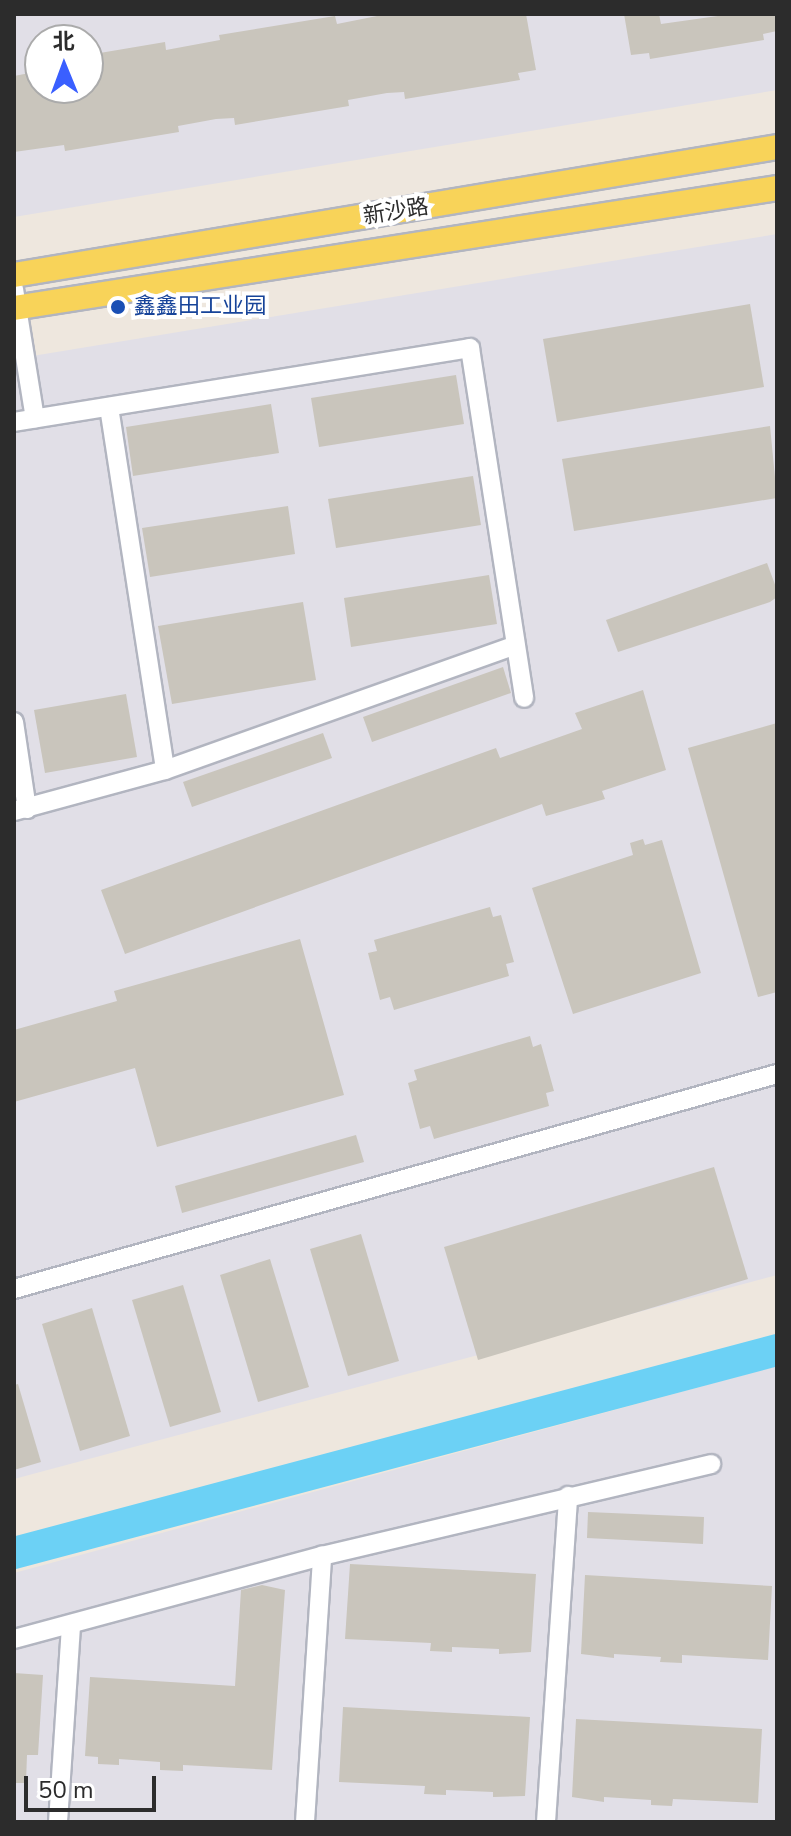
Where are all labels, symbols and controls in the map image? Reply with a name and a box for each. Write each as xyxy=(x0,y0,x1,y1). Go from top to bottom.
north arrow xyxy=(24,24,104,104)
text: 北 xyxy=(52,27,75,57)
street label: 新沙路 xyxy=(361,194,431,230)
place label: 鑫鑫田工业园 xyxy=(134,294,266,320)
marker: 鑫鑫田工业园 xyxy=(109,298,127,316)
scale bar xyxy=(28,1760,160,1810)
text: 50 m xyxy=(38,1774,94,1806)

